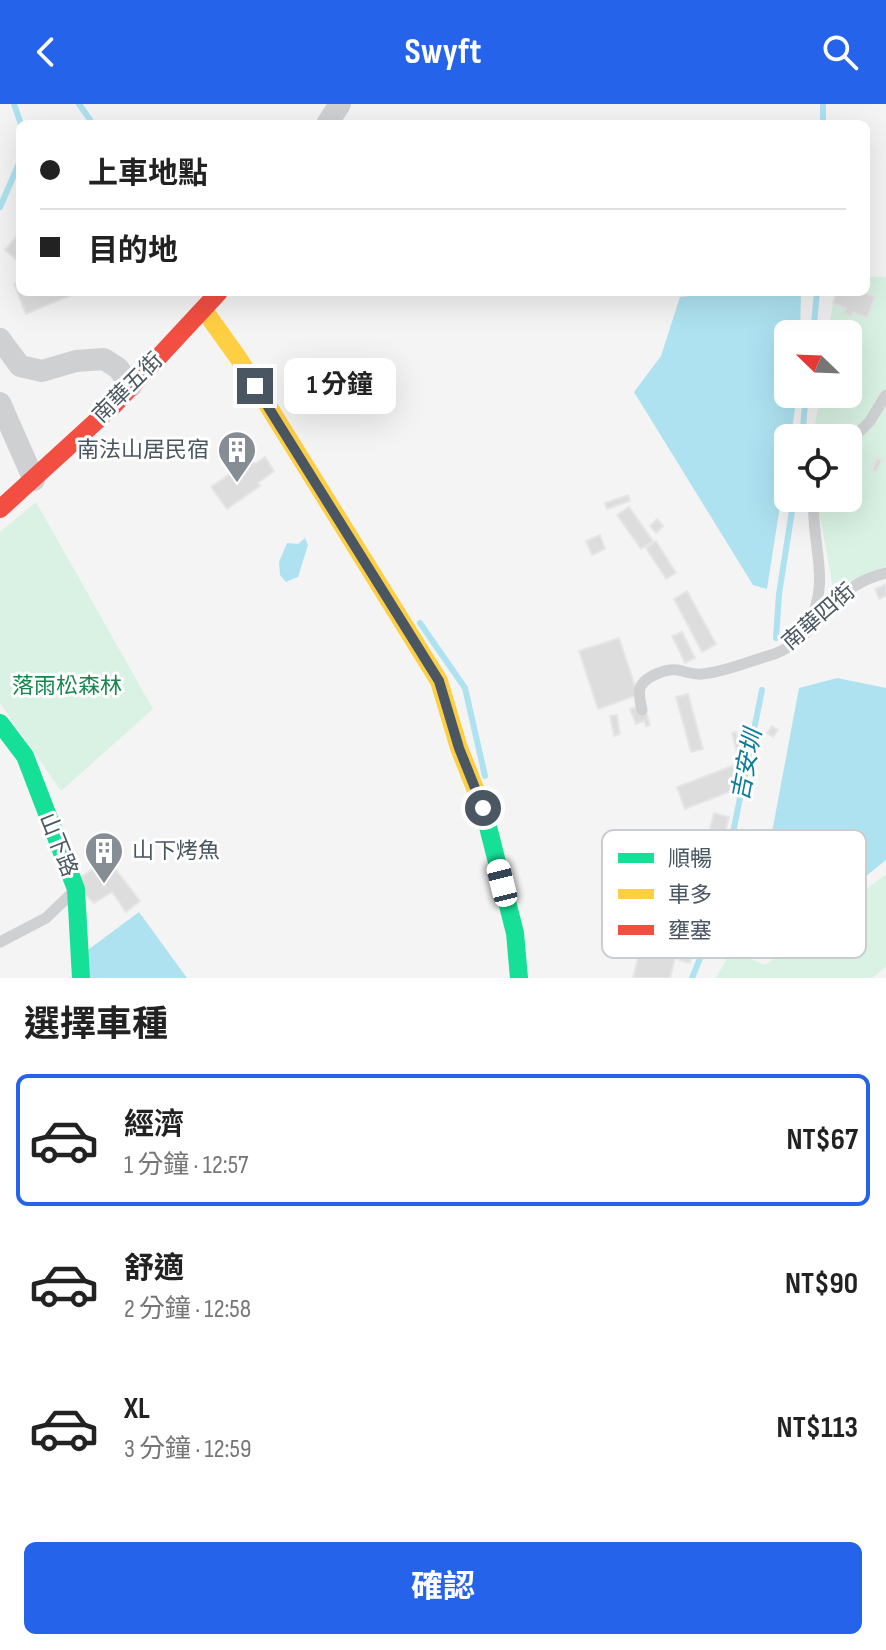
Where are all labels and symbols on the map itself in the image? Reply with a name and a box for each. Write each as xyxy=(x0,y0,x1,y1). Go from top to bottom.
north arrow xyxy=(774,320,862,408)
street label: 南華五街 xyxy=(87,347,169,429)
callout: 1 分鐘 xyxy=(283,358,395,414)
route end xyxy=(237,368,273,404)
building icon: 南法山居民宿 xyxy=(216,429,258,484)
place label: 南法山居民宿 xyxy=(77,437,209,464)
street label: 南華四街 xyxy=(777,578,861,656)
park label: 落雨松森林 xyxy=(12,673,122,700)
water label: 吉安圳 xyxy=(726,724,769,803)
route start xyxy=(465,790,501,826)
street label: 山下路 xyxy=(33,809,83,881)
building icon: 山下烤魚 xyxy=(83,830,125,885)
legend xyxy=(602,830,866,958)
place label: 山下烤魚 xyxy=(132,838,220,865)
text: 順暢 xyxy=(668,846,712,873)
car xyxy=(485,857,519,909)
text: 車多 xyxy=(668,882,712,909)
text: 壅塞 xyxy=(668,918,712,945)

